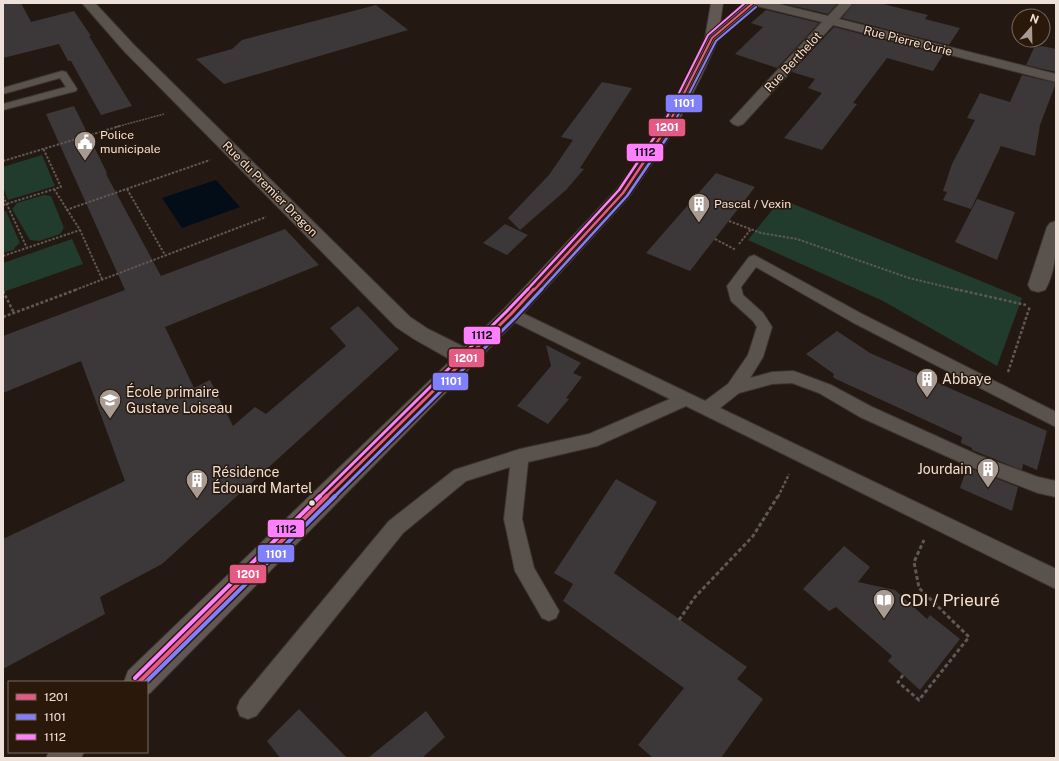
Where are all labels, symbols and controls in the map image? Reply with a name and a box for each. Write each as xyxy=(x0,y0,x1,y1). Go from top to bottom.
north arrow xyxy=(1011,8,1051,48)
text: N xyxy=(1028,11,1041,26)
street label: Rue Pierre Curie xyxy=(862,23,954,59)
street label: Rue Berthelot xyxy=(762,29,825,95)
line badge: 1101 xyxy=(665,94,703,113)
text: 1101 xyxy=(673,97,695,109)
line badge: 1201 xyxy=(648,118,686,137)
text: 1201 xyxy=(655,121,679,133)
place label: Police municipale xyxy=(100,128,161,156)
public building icon: Police municipale xyxy=(72,129,98,162)
street label: Rue du Premier Dragon xyxy=(220,139,321,240)
line badge: 1112 xyxy=(626,143,664,162)
text: 1112 xyxy=(634,146,656,158)
building icon: Pascal / Vexin xyxy=(686,191,712,224)
place label: Pascal / Vexin xyxy=(714,197,791,211)
line badge: 1112 xyxy=(463,326,501,345)
text: 1112 xyxy=(471,329,493,341)
line badge: 1201 xyxy=(448,348,485,368)
text: 1201 xyxy=(454,352,478,364)
building icon: Abbaye xyxy=(914,366,940,399)
place label: Abbaye xyxy=(942,371,991,387)
line badge: 1101 xyxy=(432,372,469,391)
text: 1101 xyxy=(440,375,462,387)
place label: École primaire Gustave Loiseau xyxy=(126,383,232,416)
school or university icon: École primaire Gustave Loiseau xyxy=(97,387,123,420)
building icon: Jourdain xyxy=(975,456,1001,489)
place label: Jourdain xyxy=(917,461,972,477)
place label: Résidence Édouard Martel xyxy=(212,464,313,496)
building icon: Résidence Édouard Martel xyxy=(184,467,210,500)
unlabelled marker xyxy=(307,498,317,508)
line badge: 1112 xyxy=(267,519,305,538)
text: 1112 xyxy=(275,523,297,535)
line badge: 1101 xyxy=(257,544,295,563)
text: 1101 xyxy=(265,548,287,560)
line badge: 1201 xyxy=(229,564,267,584)
text: 1201 xyxy=(236,568,260,580)
library icon: CDI / Prieuré xyxy=(871,587,897,620)
place label: CDI / Prieuré xyxy=(900,590,1000,610)
legend xyxy=(8,681,148,753)
text: 1201 xyxy=(44,690,68,704)
text: 1101 xyxy=(44,710,66,724)
text: 1112 xyxy=(44,730,66,744)

